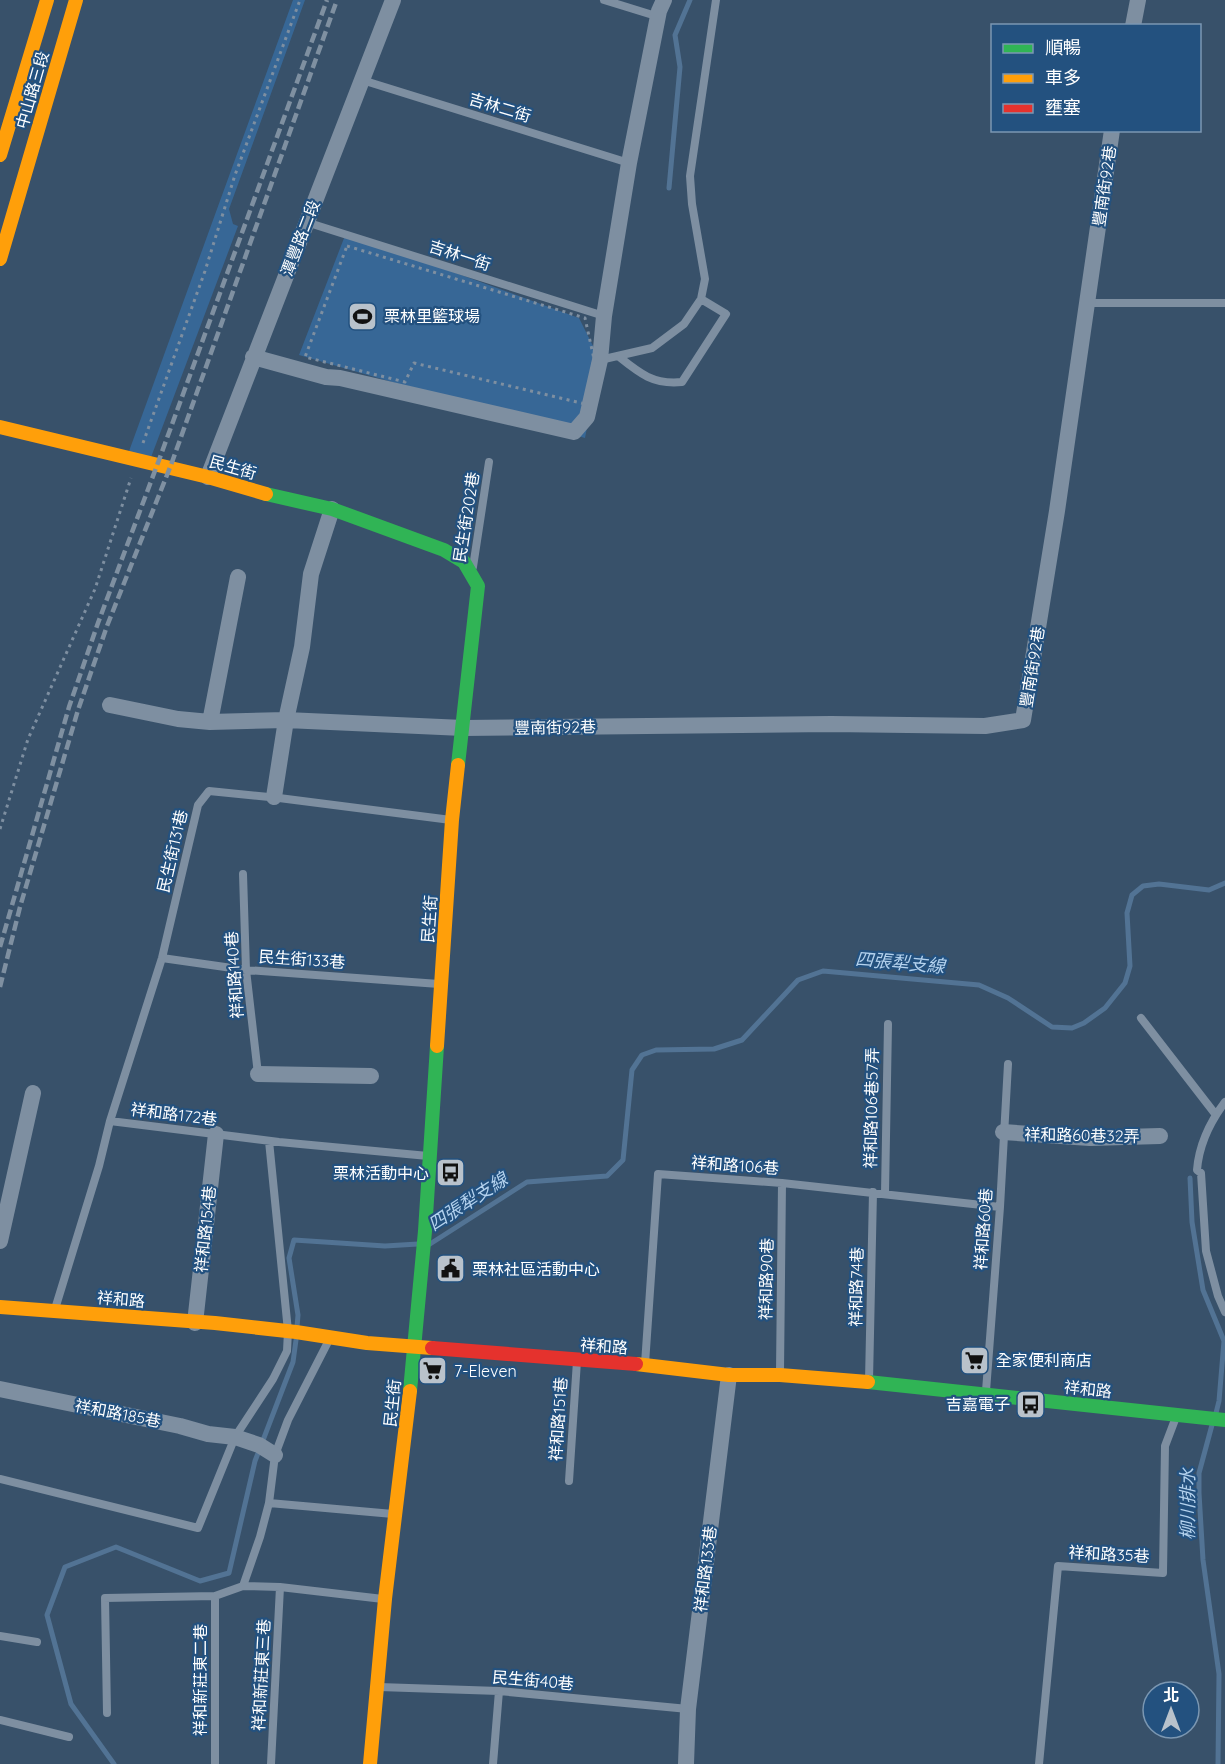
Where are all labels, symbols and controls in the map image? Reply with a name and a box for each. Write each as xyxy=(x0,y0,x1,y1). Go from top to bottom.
legend xyxy=(991,24,1201,132)
text: 順暢 xyxy=(1045,36,1081,59)
street label: 中山路三段 xyxy=(11,49,53,131)
text: 車多 xyxy=(1045,66,1081,89)
street label: 吉林二街 xyxy=(466,88,534,126)
text: 壅塞 xyxy=(1045,96,1081,119)
street label: 豐南街92巷 xyxy=(1088,144,1120,228)
street label: 潭豐路二段 xyxy=(276,197,324,279)
street label: 吉林一街 xyxy=(426,236,494,274)
sports icon: 栗林里籃球場 xyxy=(347,300,379,332)
place label: 栗林里籃球場 xyxy=(384,306,480,326)
street label: 民生街 xyxy=(207,451,259,483)
street label: 民生街202巷 xyxy=(449,470,483,564)
street label: 豐南街92巷 xyxy=(1016,625,1048,709)
street label: 豐南街92巷 xyxy=(514,716,596,738)
street label: 民生街131巷 xyxy=(153,808,191,894)
street label: 民生街 xyxy=(417,894,441,944)
street label: 祥和路140巷 xyxy=(221,931,247,1019)
street label: 民生街133巷 xyxy=(258,946,346,972)
water label: 四張犁支線 xyxy=(854,947,948,978)
street label: 祥和路106巷57弄 xyxy=(860,1047,882,1169)
street label: 祥和路172巷 xyxy=(130,1099,218,1129)
street label: 祥和路60巷32弄 xyxy=(1024,1124,1140,1146)
street label: 祥和路106巷 xyxy=(690,1152,780,1178)
bus stop icon: 栗林活動中心 xyxy=(434,1157,466,1189)
place label: 栗林活動中心 xyxy=(333,1163,429,1183)
water label: 四張犁支線 xyxy=(424,1166,513,1236)
street label: 祥和路154巷 xyxy=(191,1185,219,1273)
street label: 祥和路60巷 xyxy=(970,1187,996,1271)
street label: 祥和路90巷 xyxy=(755,1238,777,1320)
street label: 祥和路74巷 xyxy=(845,1247,867,1327)
public building icon: 栗林社區活動中心 xyxy=(435,1253,467,1285)
place label: 栗林社區活動中心 xyxy=(472,1259,600,1279)
street label: 祥和路 xyxy=(96,1287,146,1311)
street label: 祥和路 xyxy=(579,1334,629,1358)
supermarket icon: 全家便利商店 xyxy=(959,1344,991,1376)
place label: 全家便利商店 xyxy=(996,1350,1092,1370)
supermarket icon: 7-Eleven xyxy=(417,1355,449,1387)
place label: 7-Eleven xyxy=(454,1361,517,1381)
street label: 祥和路151巷 xyxy=(545,1376,571,1462)
street label: 祥和路 xyxy=(1063,1377,1113,1401)
street label: 民生街 xyxy=(380,1378,404,1428)
bus stop icon: 吉嘉電子 xyxy=(1015,1388,1047,1420)
place label: 吉嘉電子 xyxy=(946,1394,1010,1414)
street label: 祥和路185巷 xyxy=(73,1395,163,1431)
water label: 柳川排水 xyxy=(1176,1467,1199,1540)
street label: 祥和路133巷 xyxy=(690,1525,720,1613)
street label: 祥和路35巷 xyxy=(1068,1542,1150,1566)
street label: 祥和新莊東三巷 xyxy=(248,1619,274,1731)
street label: 祥和新莊東二巷 xyxy=(190,1624,210,1736)
street label: 民生街40巷 xyxy=(491,1666,575,1694)
north arrow xyxy=(1141,1680,1201,1740)
text: 北 xyxy=(1163,1685,1179,1705)

